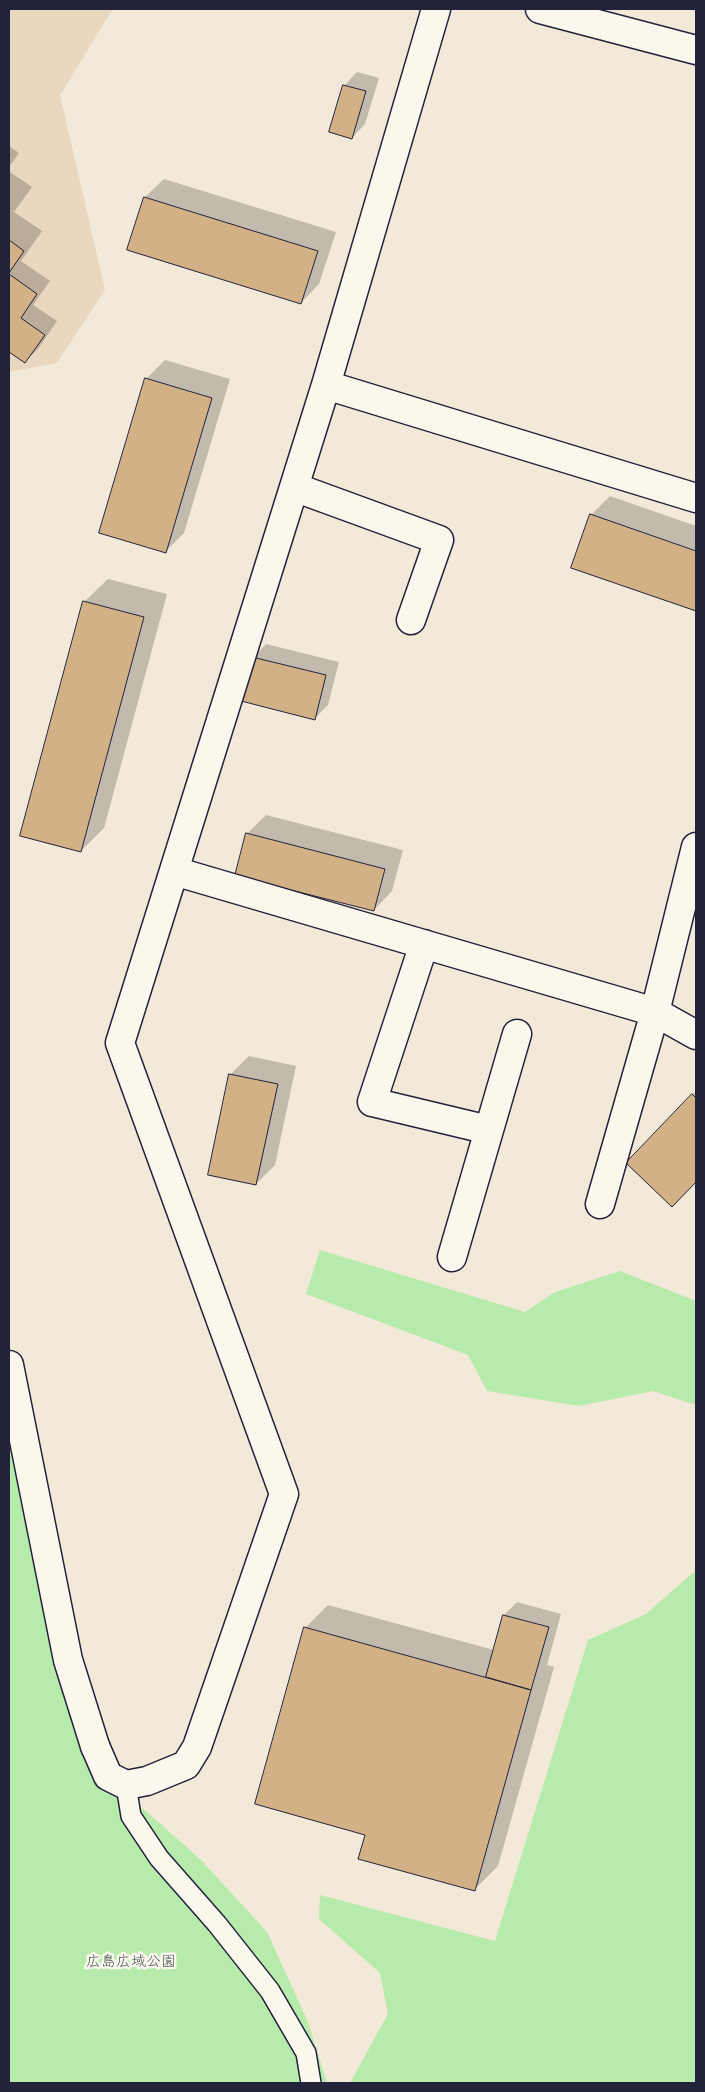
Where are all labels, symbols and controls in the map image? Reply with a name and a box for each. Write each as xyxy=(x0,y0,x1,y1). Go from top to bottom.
park label: 広島広域公園 xyxy=(86,1953,176,1971)

